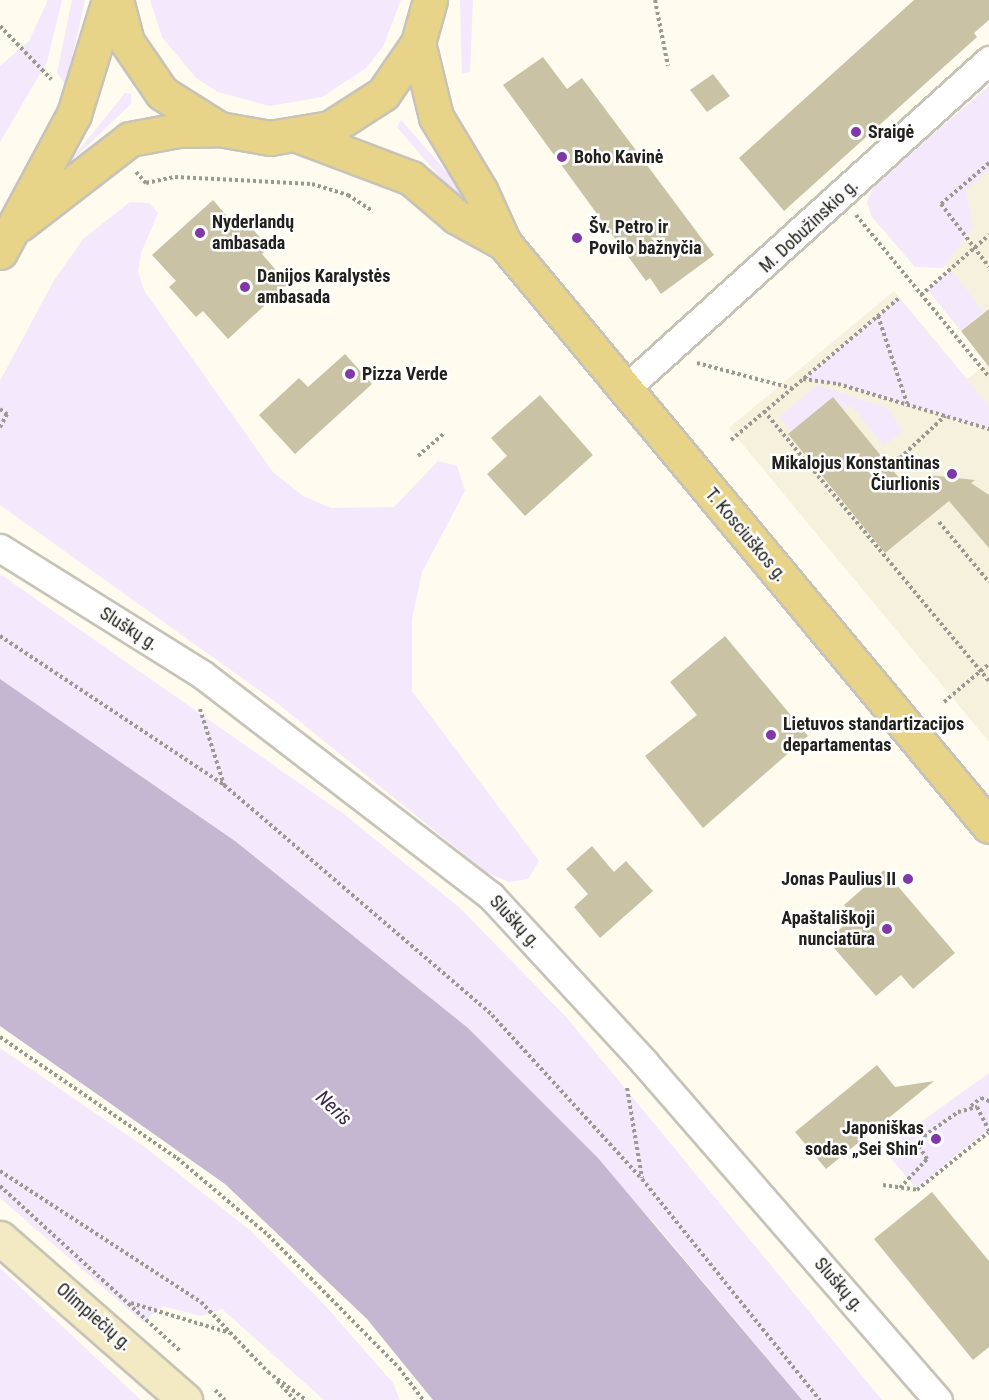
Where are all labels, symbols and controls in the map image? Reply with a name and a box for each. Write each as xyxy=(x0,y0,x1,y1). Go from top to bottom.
place label: Sraigė xyxy=(868,121,914,143)
marker: Sraigė xyxy=(849,125,863,139)
place label: Boho Kavinė xyxy=(574,146,663,168)
marker: Boho Kavinė xyxy=(555,150,569,164)
street label: M. Dobužinskio g. xyxy=(755,175,863,277)
place label: Nyderlandų ambasada xyxy=(212,212,294,254)
place label: Šv. Petro ir Povilo bažnyčia xyxy=(589,217,702,260)
marker: Nyderlandų ambasada xyxy=(193,226,207,240)
marker: Šv. Petro ir Povilo bažnyčia xyxy=(570,231,584,245)
place label: Danijos Karalystės ambasada xyxy=(257,266,390,308)
marker: Danijos Karalystės ambasada xyxy=(238,280,252,294)
place label: Pizza Verde xyxy=(362,363,448,385)
marker: Pizza Verde xyxy=(343,367,357,381)
place label: Mikalojus Konstantinas Čiurlionis xyxy=(772,453,940,496)
marker: Mikalojus Konstantinas Čiurlionis xyxy=(945,467,959,481)
street label: T. Kosciuškos g. xyxy=(701,484,791,586)
street label: Sluškų g. xyxy=(96,603,162,655)
place label: Lietuvos standartizacijos departamentas xyxy=(783,714,964,756)
marker: Lietuvos standartizacijos departamentas xyxy=(764,728,778,742)
place label: Jonas Paulius II xyxy=(781,868,896,890)
marker: Jonas Paulius II xyxy=(901,872,915,886)
street label: Sluškų g. xyxy=(485,891,545,953)
place label: Apaštališkoji nunciatūra xyxy=(781,908,875,950)
marker: Apaštališkoji nunciatūra xyxy=(880,922,894,936)
water label: Neris xyxy=(311,1085,357,1131)
place label: Japoniškas sodas „Sei Shin“ xyxy=(805,1118,924,1160)
marker: Japoniškas sodas „Sei Shin“ xyxy=(929,1132,943,1146)
street label: Sluškų g. xyxy=(810,1253,868,1317)
street label: Olimpiečių g. xyxy=(52,1278,136,1356)

